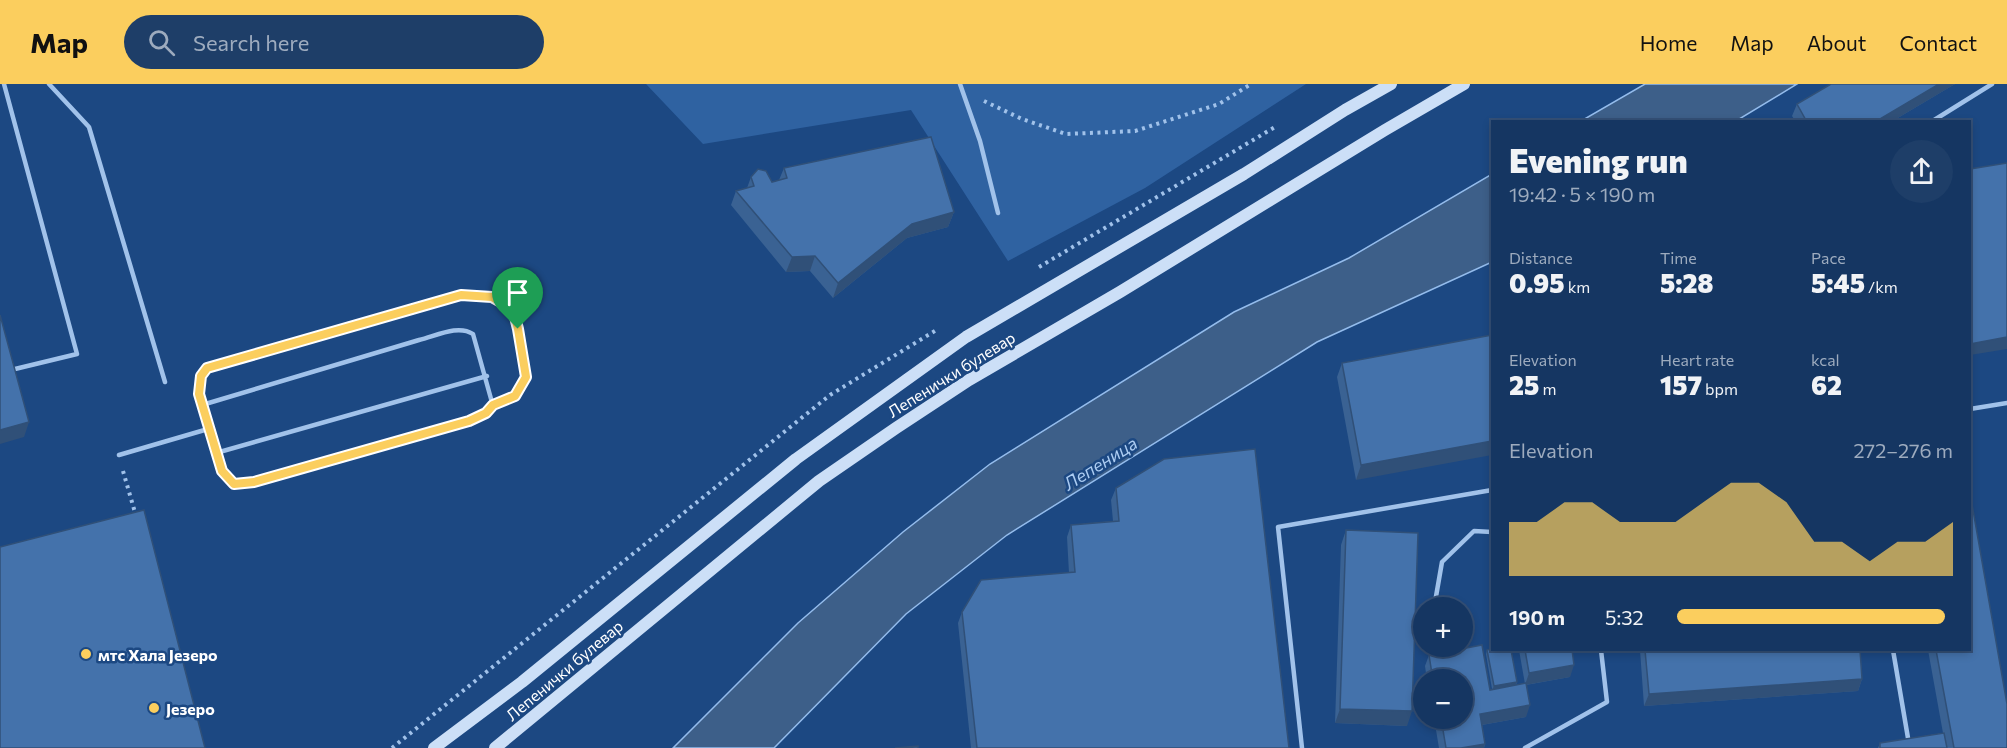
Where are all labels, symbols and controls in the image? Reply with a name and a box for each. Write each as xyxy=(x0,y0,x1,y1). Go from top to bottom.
search box xyxy=(124,15,544,69)
text: Map xyxy=(30,25,88,59)
icon: search xyxy=(145,26,178,59)
text: Search here xyxy=(193,29,309,56)
text: Home xyxy=(1640,30,1697,55)
text: Map xyxy=(1730,30,1774,55)
text: About xyxy=(1807,30,1866,55)
text: Contact xyxy=(1899,30,1977,55)
text: Evening run xyxy=(1509,139,1688,180)
button: share xyxy=(1890,140,1953,203)
text: 19:42 · 5 × 190 m xyxy=(1509,182,1655,206)
text: Distance xyxy=(1509,248,1573,267)
text: Time xyxy=(1660,248,1697,267)
text: Pace xyxy=(1811,248,1846,267)
pin xyxy=(492,267,543,329)
text: 0.95 xyxy=(1509,267,1565,298)
text: 5:28 xyxy=(1660,267,1714,298)
text: 5:45 xyxy=(1811,267,1865,298)
icon: arrive xyxy=(501,276,534,309)
text: km xyxy=(1565,277,1590,296)
text: /km xyxy=(1865,277,1898,296)
street label: Лепенички булевар xyxy=(884,327,1018,421)
text: Elevation xyxy=(1509,350,1577,369)
text: Heart rate xyxy=(1660,350,1734,369)
text: kcal xyxy=(1811,350,1840,369)
text: 25 xyxy=(1509,369,1539,400)
text: 157 xyxy=(1660,369,1702,400)
text: 62 xyxy=(1811,369,1842,400)
text: m xyxy=(1539,379,1556,398)
text: bpm xyxy=(1702,379,1738,398)
water label: Лепеница xyxy=(1058,432,1141,495)
text: Elevation xyxy=(1509,438,1594,462)
text: 272–276 m xyxy=(1854,438,1953,462)
map controls xyxy=(1413,597,1473,729)
button: + xyxy=(1413,597,1473,657)
text: 190 m xyxy=(1509,605,1565,629)
text: 5:32 xyxy=(1605,605,1644,629)
street label: Лепенички булевар xyxy=(502,616,626,724)
place label: мтс Хала Језеро xyxy=(98,645,218,664)
marker: мтс Хала Језеро xyxy=(79,647,93,661)
button: − xyxy=(1413,669,1473,729)
place label: Језеро xyxy=(166,699,215,718)
marker: Језеро xyxy=(147,701,161,715)

